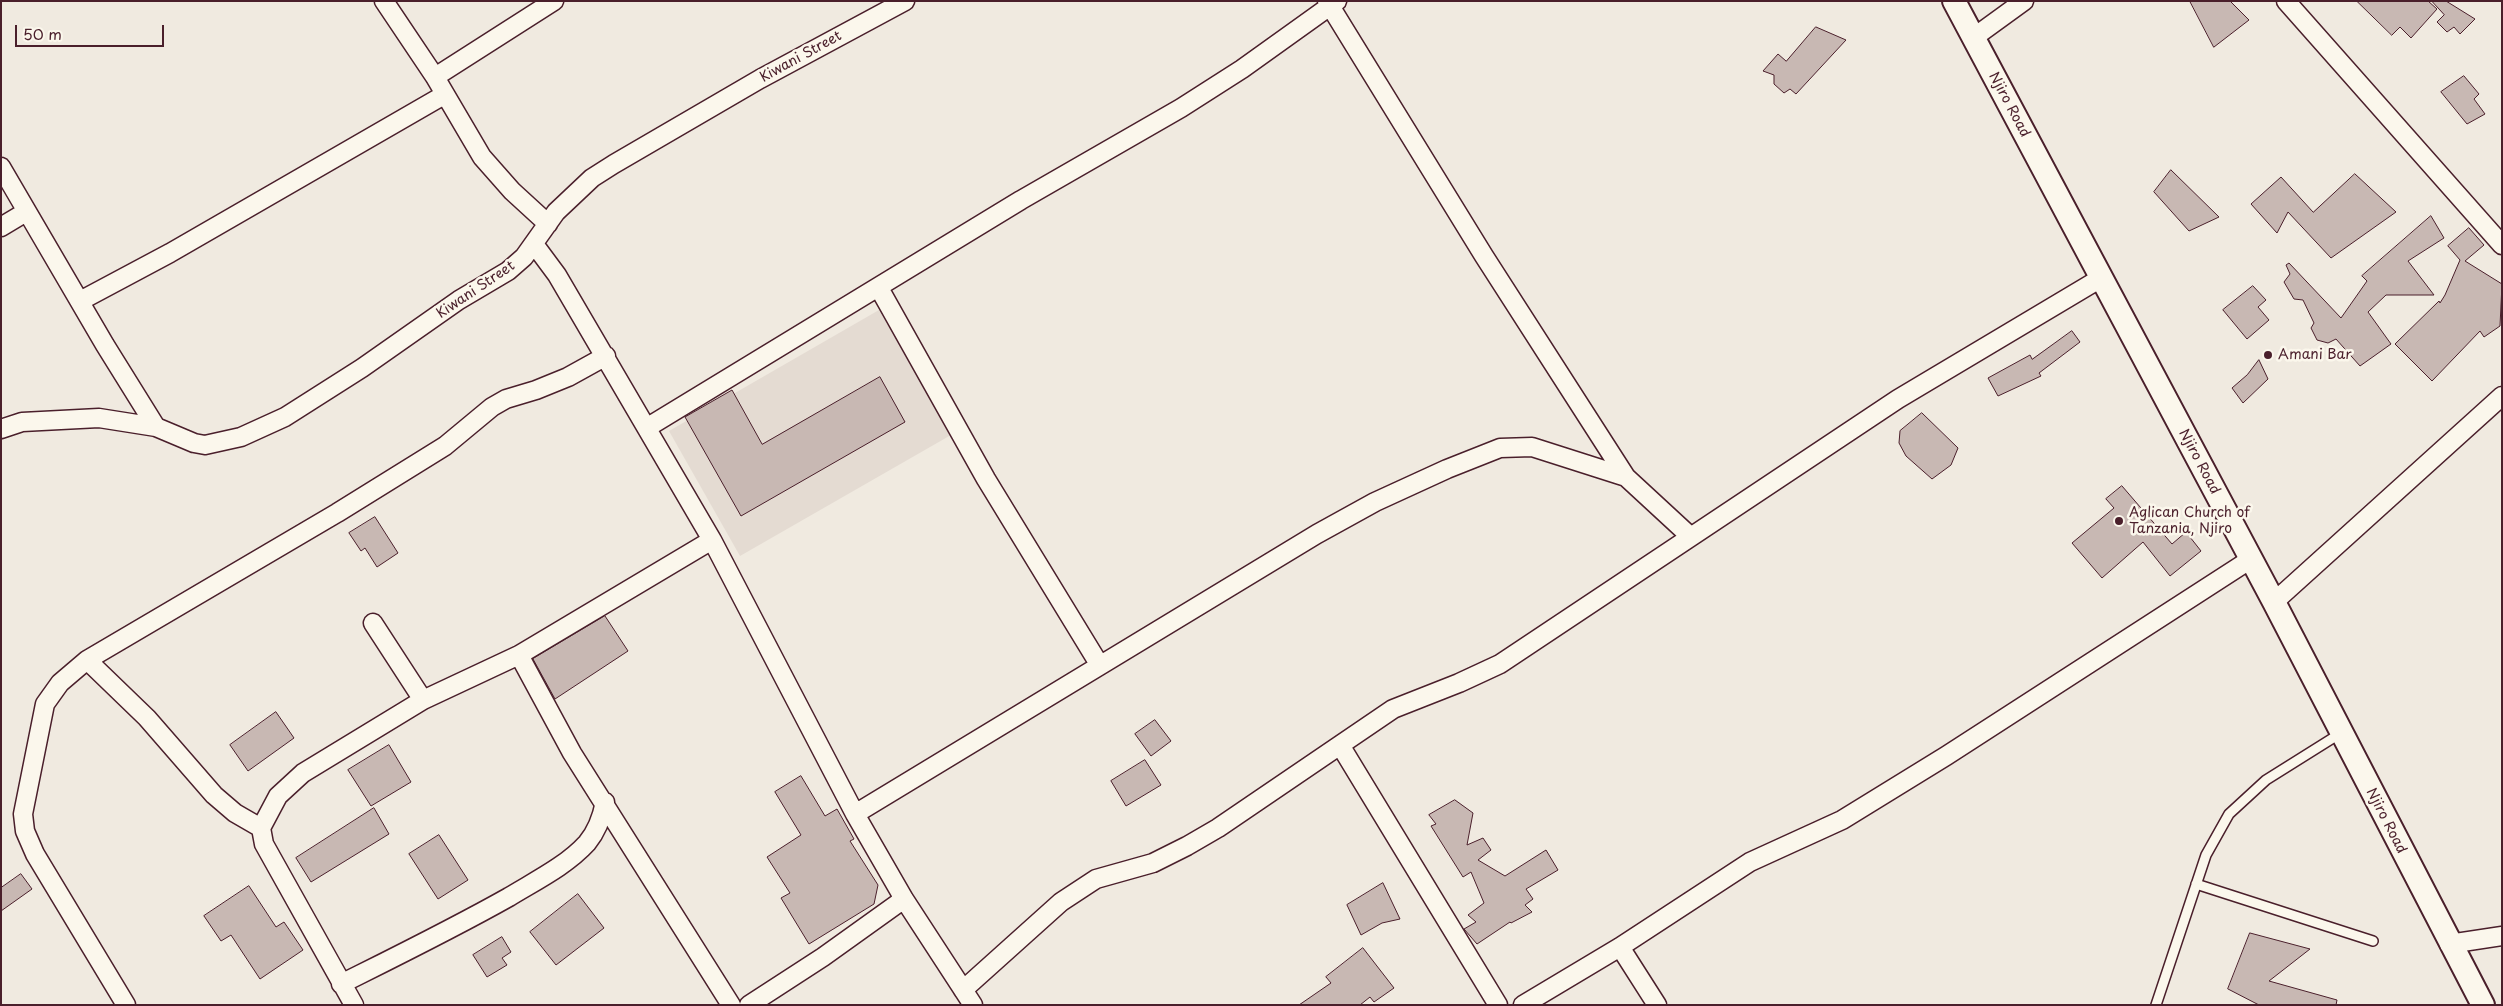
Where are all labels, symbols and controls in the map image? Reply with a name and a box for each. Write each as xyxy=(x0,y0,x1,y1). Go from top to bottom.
scale bar xyxy=(18,15,166,47)
text: 50 m xyxy=(23,22,62,45)
street label: Kiwani Street xyxy=(757,28,845,86)
street label: Njiro Road xyxy=(1985,70,2033,140)
street label: Kiwani Street xyxy=(434,258,518,322)
place label: Amani Bar xyxy=(2278,347,2352,363)
marker: Amani Bar xyxy=(2262,349,2274,361)
street label: Njiro Road xyxy=(2175,427,2223,497)
place label: Aglican Church of Tanzania, Njiro xyxy=(2129,505,2250,538)
marker: Aglican Church of Tanzania, Njiro xyxy=(2113,515,2125,527)
street label: Njiro Road xyxy=(2362,785,2410,857)

